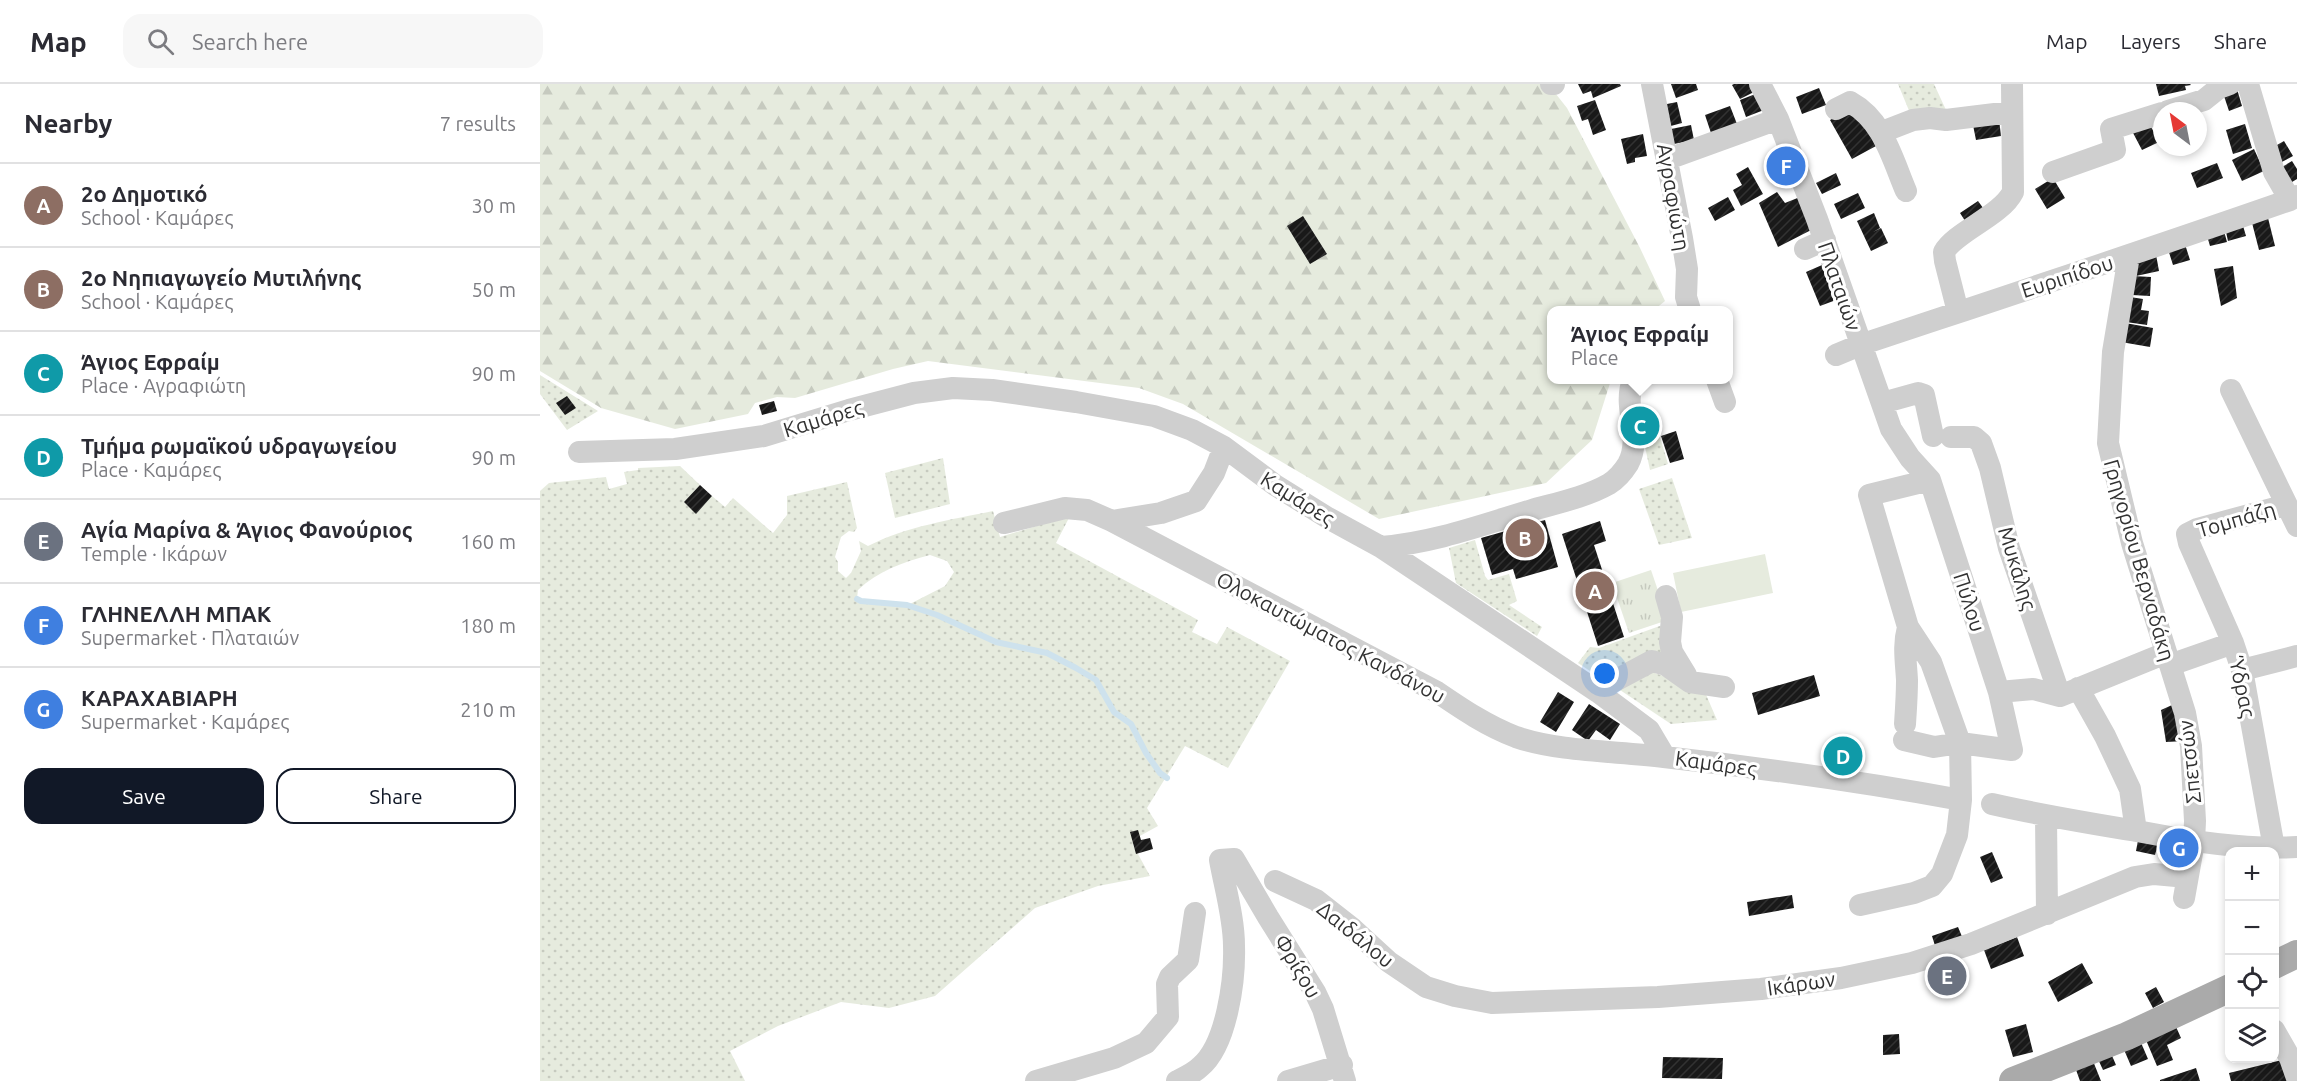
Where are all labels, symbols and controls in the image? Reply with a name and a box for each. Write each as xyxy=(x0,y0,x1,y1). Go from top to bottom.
search box xyxy=(123,14,543,68)
icon: search xyxy=(144,25,177,58)
text: Map xyxy=(30,26,87,57)
text: Search here xyxy=(192,29,308,54)
text: Map xyxy=(2046,29,2087,53)
text: Layers xyxy=(2120,29,2181,53)
text: Share xyxy=(2214,29,2267,53)
north arrow xyxy=(2153,102,2207,156)
text: Nearby xyxy=(24,109,112,138)
text: 7 results xyxy=(440,112,516,135)
street label: Αγραφιώτη xyxy=(1653,141,1695,253)
pin: F xyxy=(1766,144,1806,188)
text: 2ο Δημοτικό xyxy=(81,181,208,206)
text: A xyxy=(36,194,51,217)
text: 30 m xyxy=(472,194,516,217)
text: School · Καμάρες xyxy=(81,206,233,229)
street label: Πλαταιών xyxy=(1814,238,1866,334)
street label: Ευριπίδου xyxy=(2018,250,2116,302)
text: 2ο Νηπιαγωγείο Μυτιλήνης xyxy=(81,265,362,290)
text: B xyxy=(37,278,50,301)
text: 50 m xyxy=(472,278,516,301)
text: School · Καμάρες xyxy=(81,290,233,313)
popup xyxy=(1547,306,1733,384)
text: Άγιος Εφραίμ xyxy=(1571,321,1709,346)
text: Place xyxy=(1571,346,1618,369)
text: Άγιος Εφραίμ xyxy=(81,349,220,374)
text: C xyxy=(37,362,50,385)
text: 90 m xyxy=(472,362,516,385)
text: Place · Αγραφιώτη xyxy=(81,374,246,397)
street label: Καμάρες xyxy=(780,394,866,442)
pin: C xyxy=(1620,404,1660,448)
text: Τμήμα ρωμαϊκού υδραγωγείου xyxy=(81,433,397,458)
text: D xyxy=(36,446,51,469)
text: 90 m xyxy=(472,446,516,469)
street label: Γρηγορίου Βερναδάκη xyxy=(2100,456,2180,664)
text: Place · Καμάρες xyxy=(81,458,221,481)
street label: Καμάρες xyxy=(1257,466,1340,530)
street label: Τομπάζη xyxy=(2194,496,2278,542)
pin: B xyxy=(1506,516,1544,560)
text: Αγία Μαρίνα & Άγιος Φανούριος xyxy=(81,517,413,542)
street label: Μυκάλης xyxy=(1994,524,2042,613)
text: E xyxy=(38,530,49,553)
text: 160 m xyxy=(460,530,516,553)
text: Temple · Ικάρων xyxy=(81,542,227,565)
street label: Ολοκαυτώματος Κανδάνου xyxy=(1213,566,1449,708)
pin: A xyxy=(1576,568,1614,614)
street label: Πύλου xyxy=(1949,569,1991,635)
text: ΓΛΗΝΕΛΛΗ ΜΠΑΚ xyxy=(81,601,271,626)
text: F xyxy=(38,614,49,637)
text: 180 m xyxy=(460,614,516,637)
text: Supermarket · Πλαταιών xyxy=(81,626,299,649)
street label: Ύδρας xyxy=(2225,653,2261,720)
your location xyxy=(1590,659,1619,688)
text: ΚΑΡΑΧΑΒΙΑΡΗ xyxy=(81,685,238,710)
text: G xyxy=(37,698,50,721)
text: 210 m xyxy=(460,698,516,721)
text: Supermarket · Καμάρες xyxy=(81,710,289,733)
street label: Σπετσών xyxy=(2173,719,2205,805)
pin: D xyxy=(1824,734,1862,778)
street label: Καμάρες xyxy=(1674,745,1759,781)
button: Save xyxy=(24,768,264,824)
button: Share xyxy=(276,768,516,824)
pin: G xyxy=(2160,826,2198,870)
map controls xyxy=(2225,847,2279,1063)
button: + xyxy=(2225,847,2279,901)
street label: Δαιδάλου xyxy=(1313,896,1399,972)
button: − xyxy=(2225,901,2279,955)
street label: Φρίξου xyxy=(1269,930,1326,1003)
pin: E xyxy=(1928,954,1966,998)
button: locate xyxy=(2225,955,2279,1009)
street label: Ικάρων xyxy=(1765,966,1837,1000)
button: layers xyxy=(2225,1009,2279,1063)

